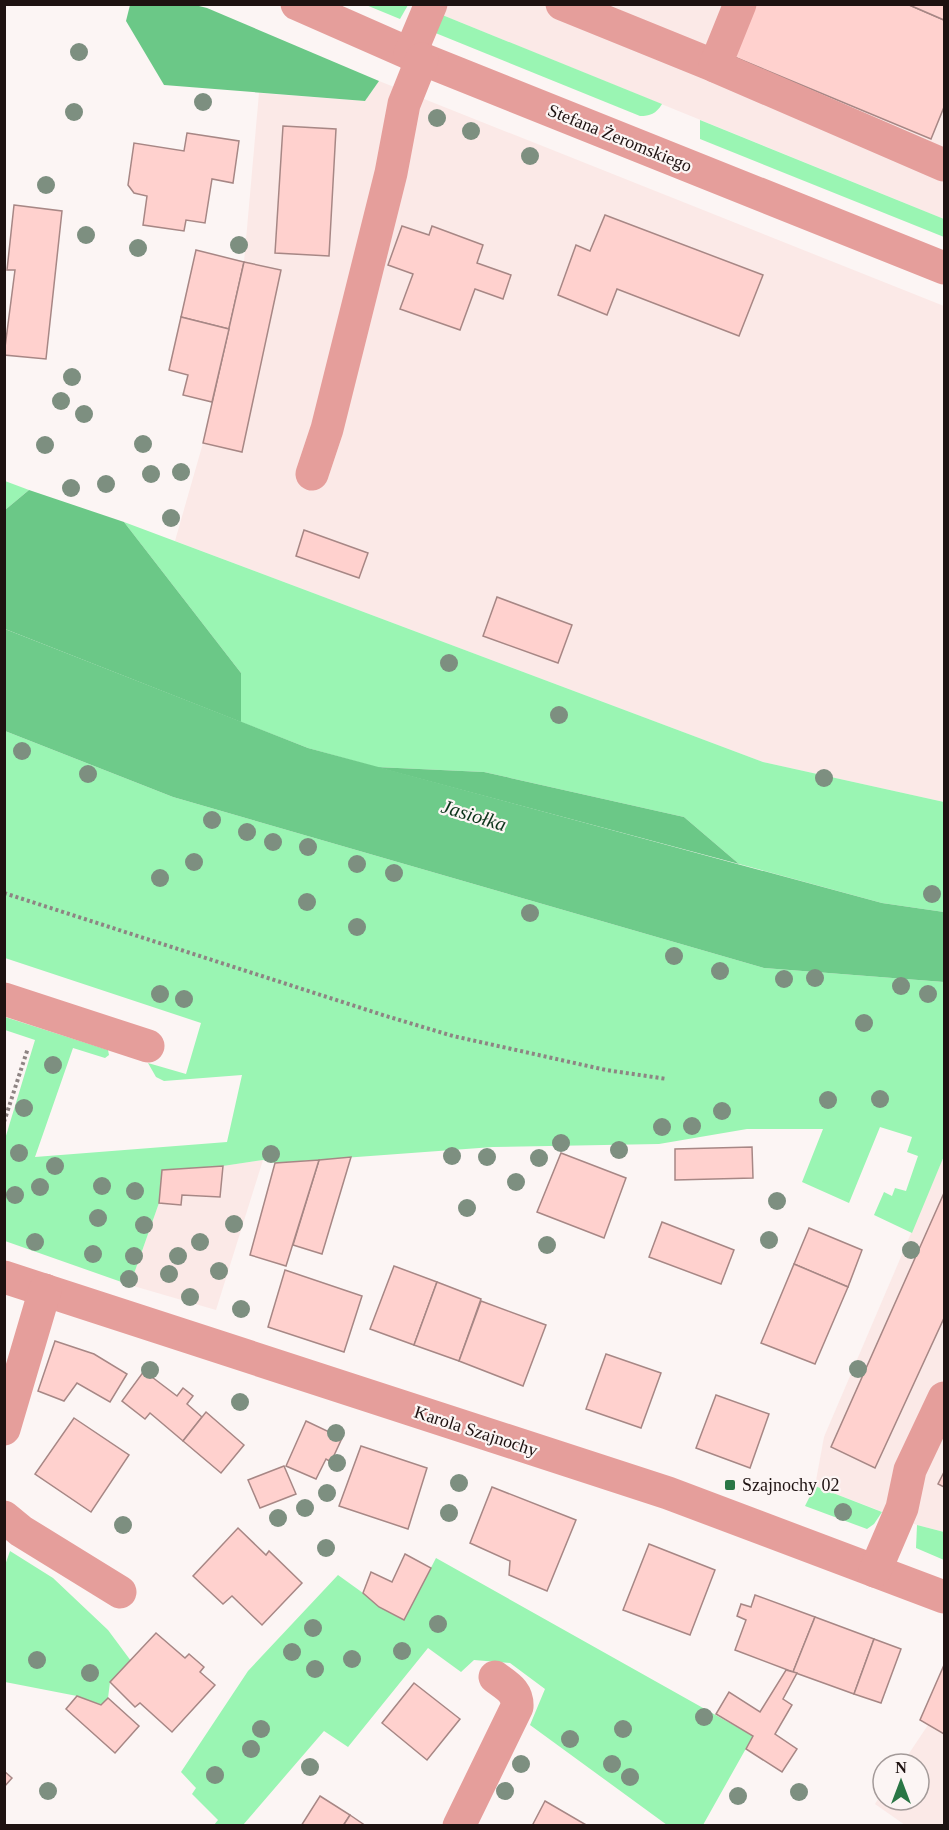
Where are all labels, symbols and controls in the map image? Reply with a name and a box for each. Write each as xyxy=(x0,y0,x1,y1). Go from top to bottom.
street label: Stefana Żeromskiego xyxy=(545,100,695,176)
water label: Jasiołka xyxy=(439,795,509,835)
street label: Karola Szajnochy xyxy=(412,1402,540,1460)
place label: Szajnochy 02 xyxy=(742,1475,839,1495)
marker: Szajnochy 02 xyxy=(723,1478,737,1492)
north arrow xyxy=(871,1752,931,1812)
text: N xyxy=(895,1759,907,1776)

